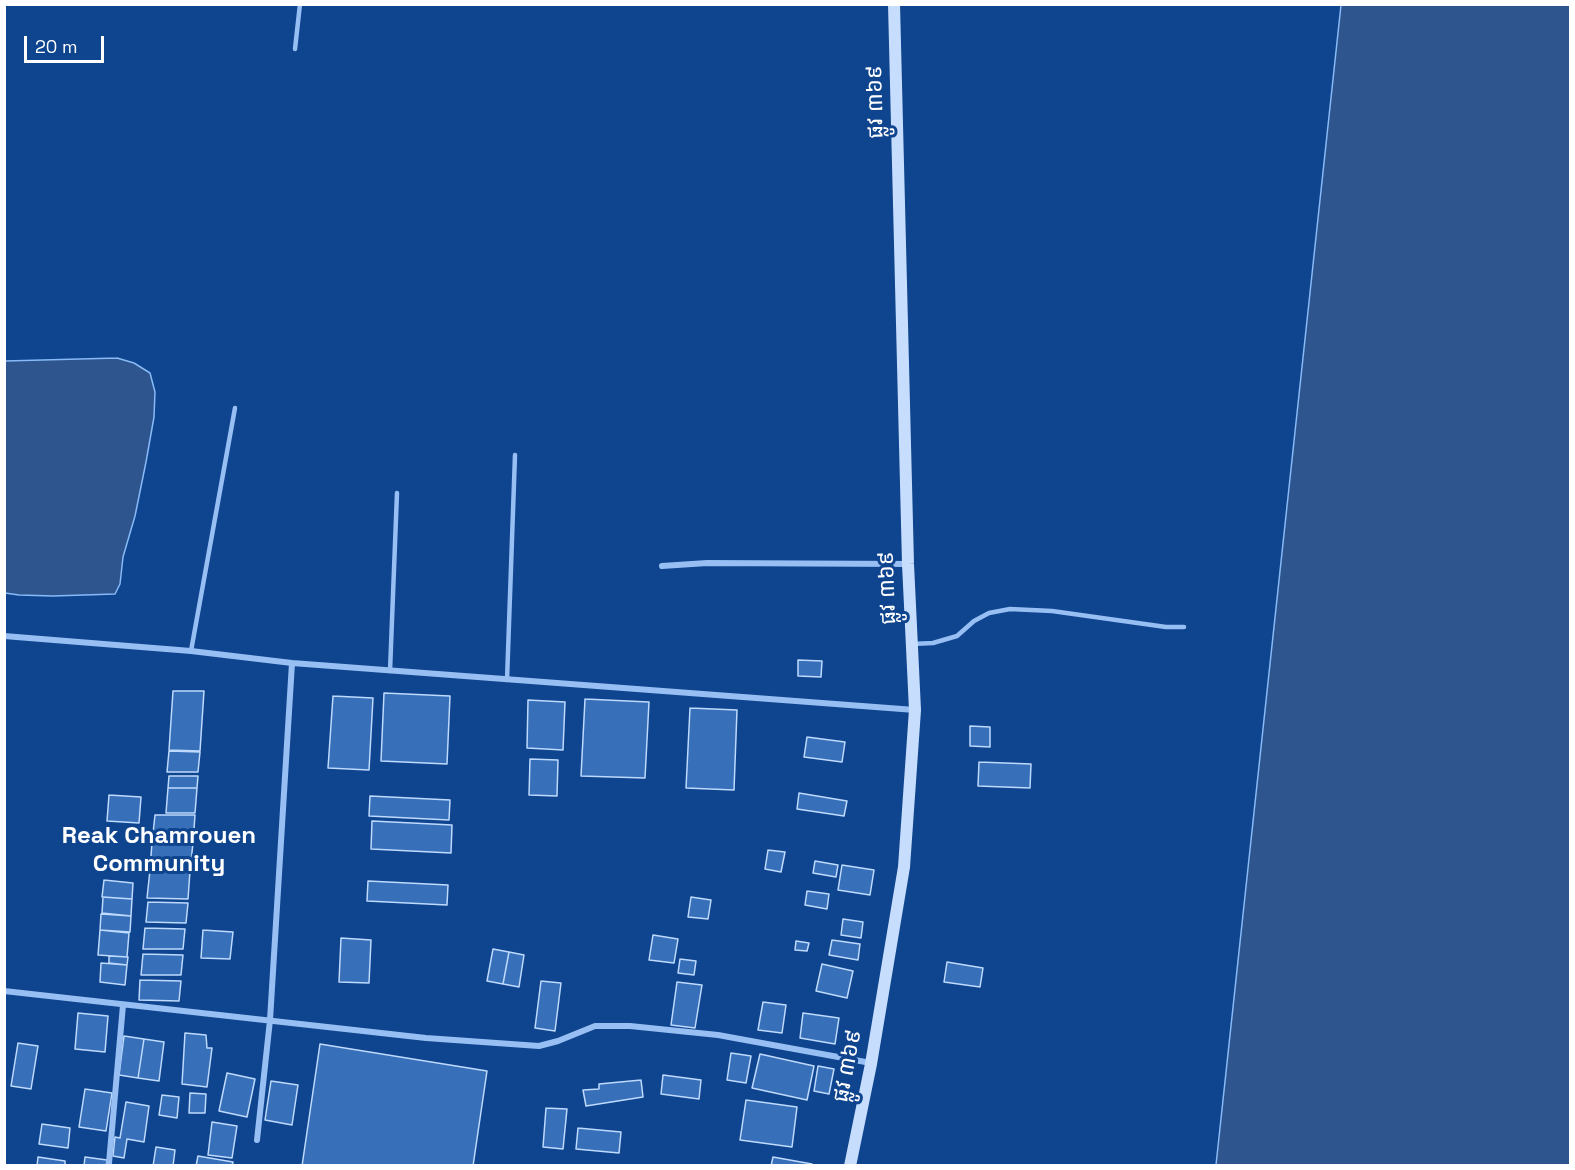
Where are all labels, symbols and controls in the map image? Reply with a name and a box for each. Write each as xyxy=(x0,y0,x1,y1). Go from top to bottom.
scale bar xyxy=(27,24,106,62)
text: 20 m xyxy=(35,35,78,58)
street label: ផ្លូវ ៣៦៩ xyxy=(862,65,890,139)
street label: ផ្លូវ ៣៦៩ xyxy=(874,551,902,625)
district label: Reak Chamrouen Community xyxy=(62,822,256,878)
street label: ផ្លូវ ៣៦៩ xyxy=(828,1027,868,1105)

